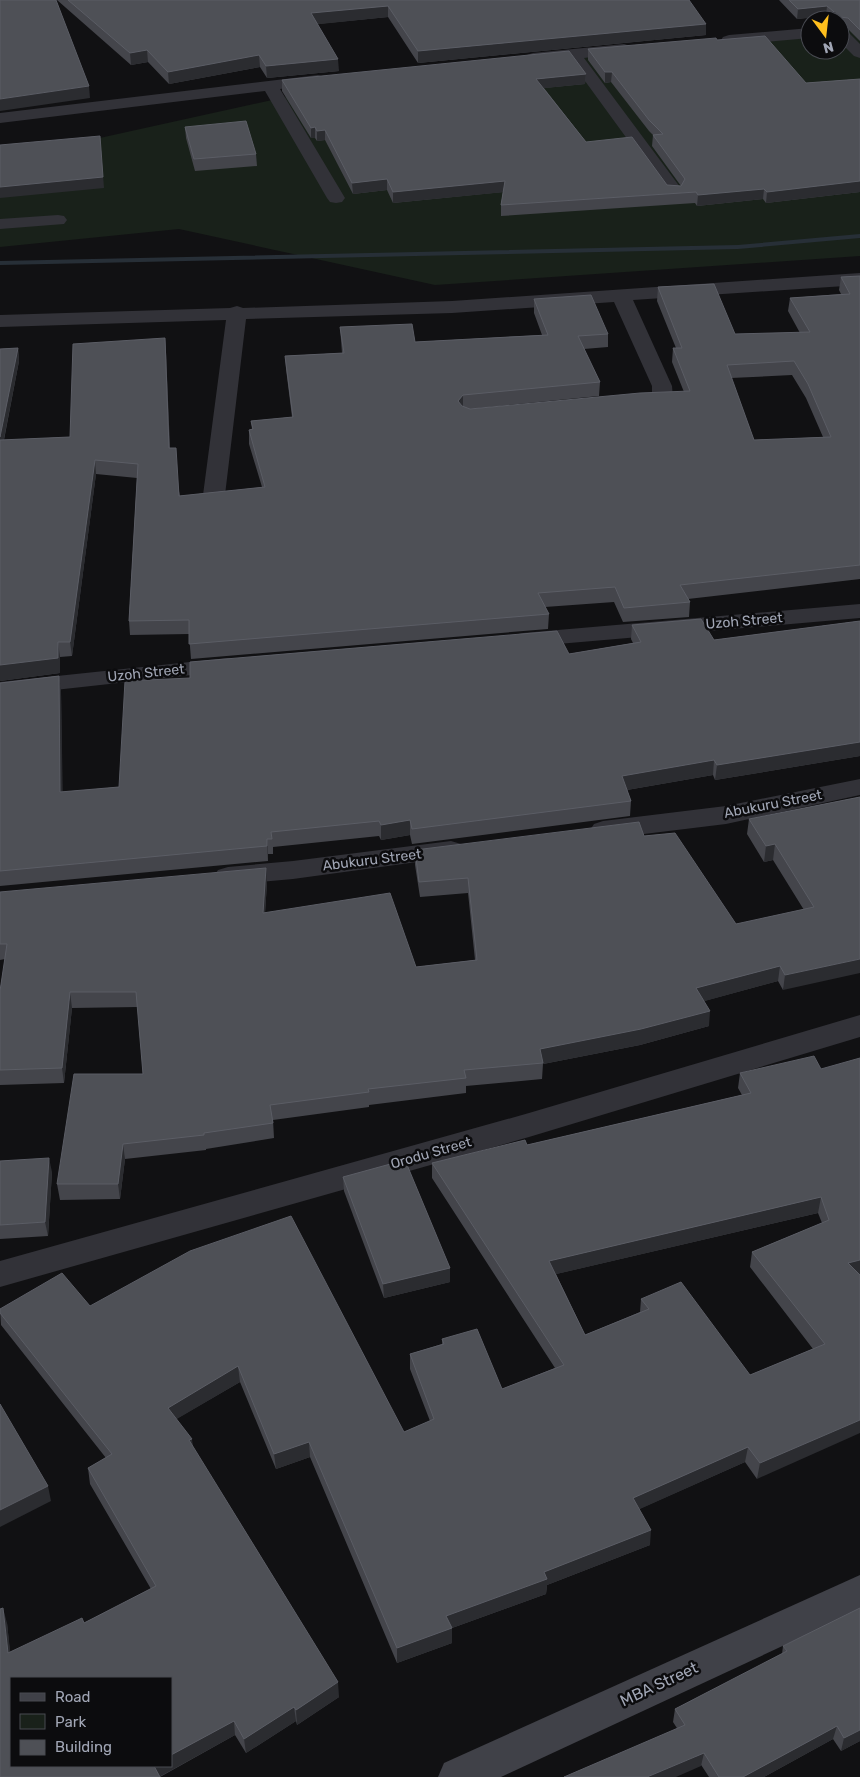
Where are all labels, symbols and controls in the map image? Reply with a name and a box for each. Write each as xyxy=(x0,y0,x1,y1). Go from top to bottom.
north arrow xyxy=(800,10,850,60)
text: N xyxy=(821,38,835,57)
street label: Uzoh Street xyxy=(705,609,784,633)
street label: Uzoh Street xyxy=(107,660,186,685)
street label: Abukuru Street xyxy=(723,786,824,822)
street label: Abukuru Street xyxy=(322,845,423,874)
street label: Orodu Street xyxy=(389,1133,474,1173)
street label: MBA Street xyxy=(617,1658,701,1710)
legend xyxy=(10,1677,172,1767)
text: Road xyxy=(55,1688,91,1706)
text: Park xyxy=(55,1713,86,1731)
text: Building xyxy=(55,1738,112,1756)

